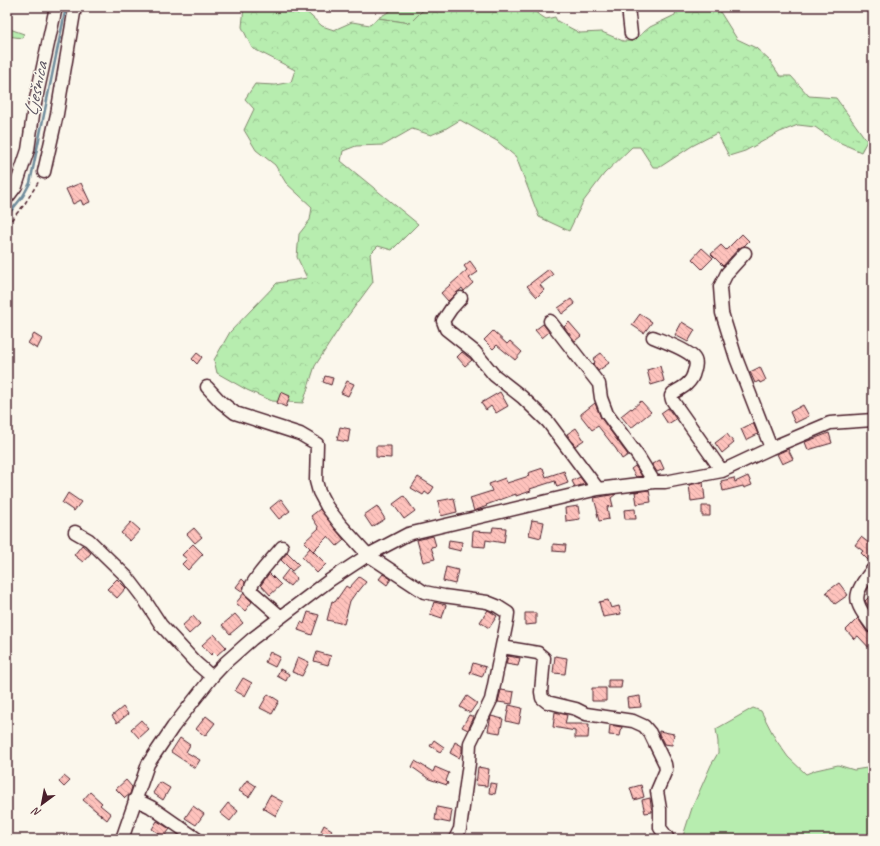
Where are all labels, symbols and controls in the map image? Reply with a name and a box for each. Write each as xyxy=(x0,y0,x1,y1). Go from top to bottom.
water label: Lješnica xyxy=(18,58,54,118)
north arrow xyxy=(22,784,62,824)
text: N xyxy=(28,804,43,820)

